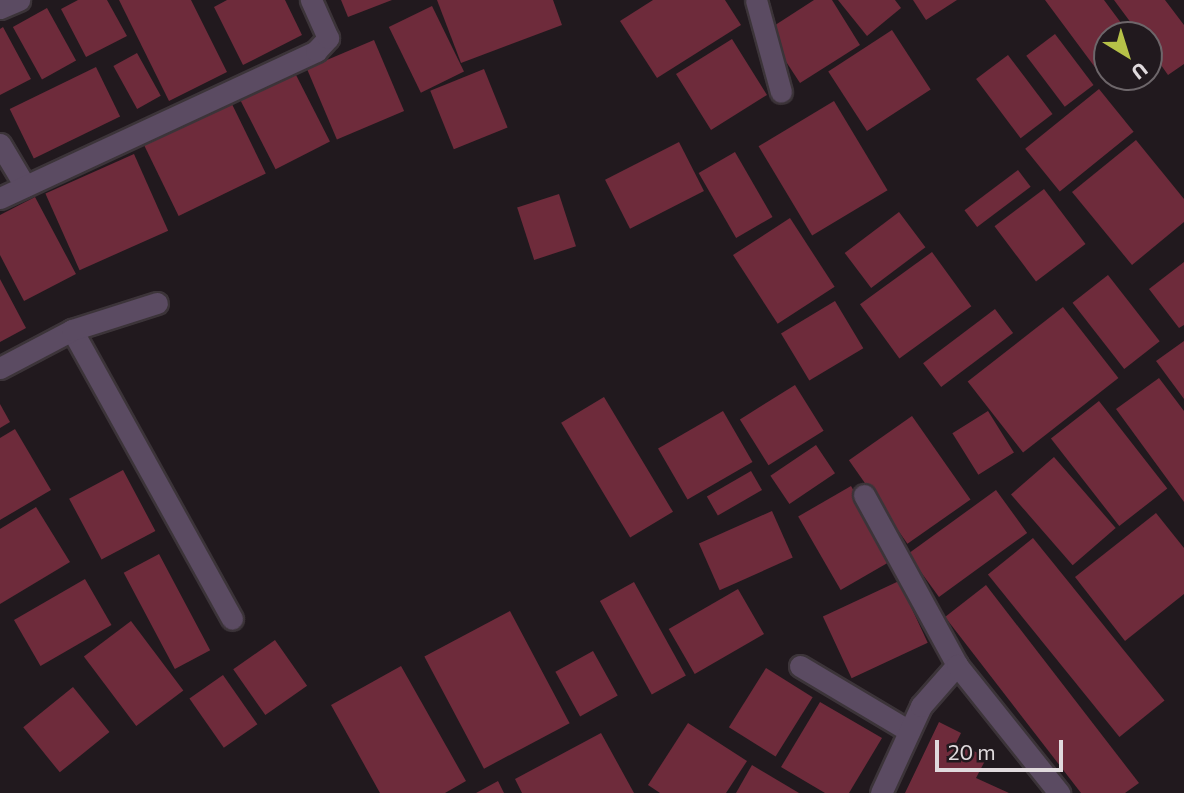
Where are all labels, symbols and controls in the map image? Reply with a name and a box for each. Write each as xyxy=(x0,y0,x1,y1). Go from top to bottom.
north arrow xyxy=(1093,21,1163,91)
text: U xyxy=(1127,58,1153,85)
scale bar xyxy=(939,726,1067,770)
text: 20 m xyxy=(948,739,996,764)

